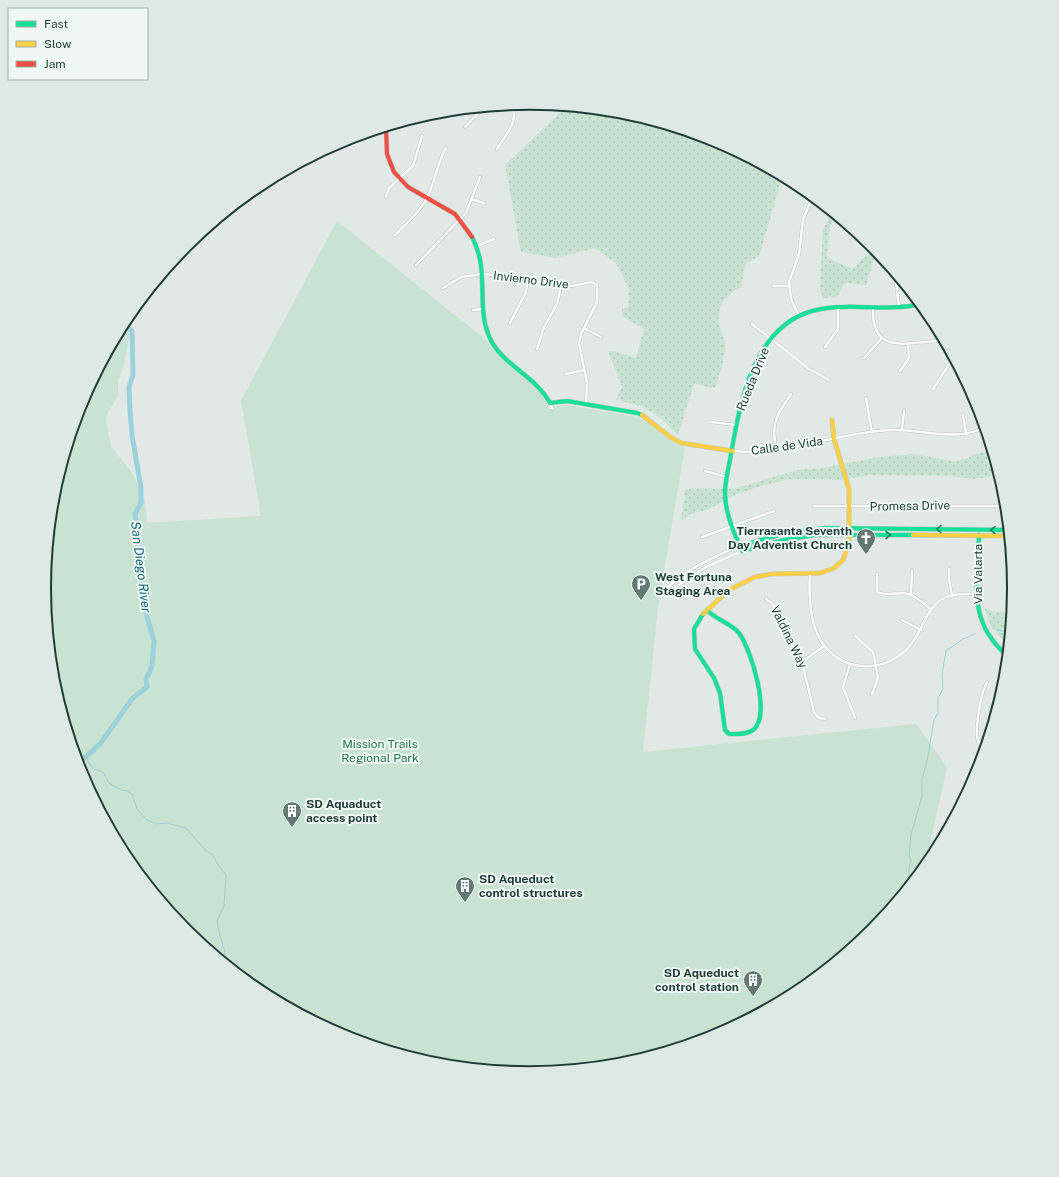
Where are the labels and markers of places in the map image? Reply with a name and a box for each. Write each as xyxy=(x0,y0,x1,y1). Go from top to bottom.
place label: Tierrasanta Seventh Day Adventist Church xyxy=(728,524,852,552)
church icon: Tierrasanta Seventh Day Adventist Church xyxy=(855,527,877,555)
place label: West Fortuna Staging Area xyxy=(655,570,732,598)
parking icon: West Fortuna Staging Area xyxy=(630,573,652,601)
place label: SD Aquaduct access point xyxy=(306,797,381,825)
building icon: SD Aquaduct access point xyxy=(281,800,303,828)
place label: SD Aqueduct control structures xyxy=(479,872,583,900)
building icon: SD Aqueduct control structures xyxy=(454,875,476,903)
place label: SD Aqueduct control station xyxy=(655,966,739,994)
building icon: SD Aqueduct control station xyxy=(742,969,764,997)

